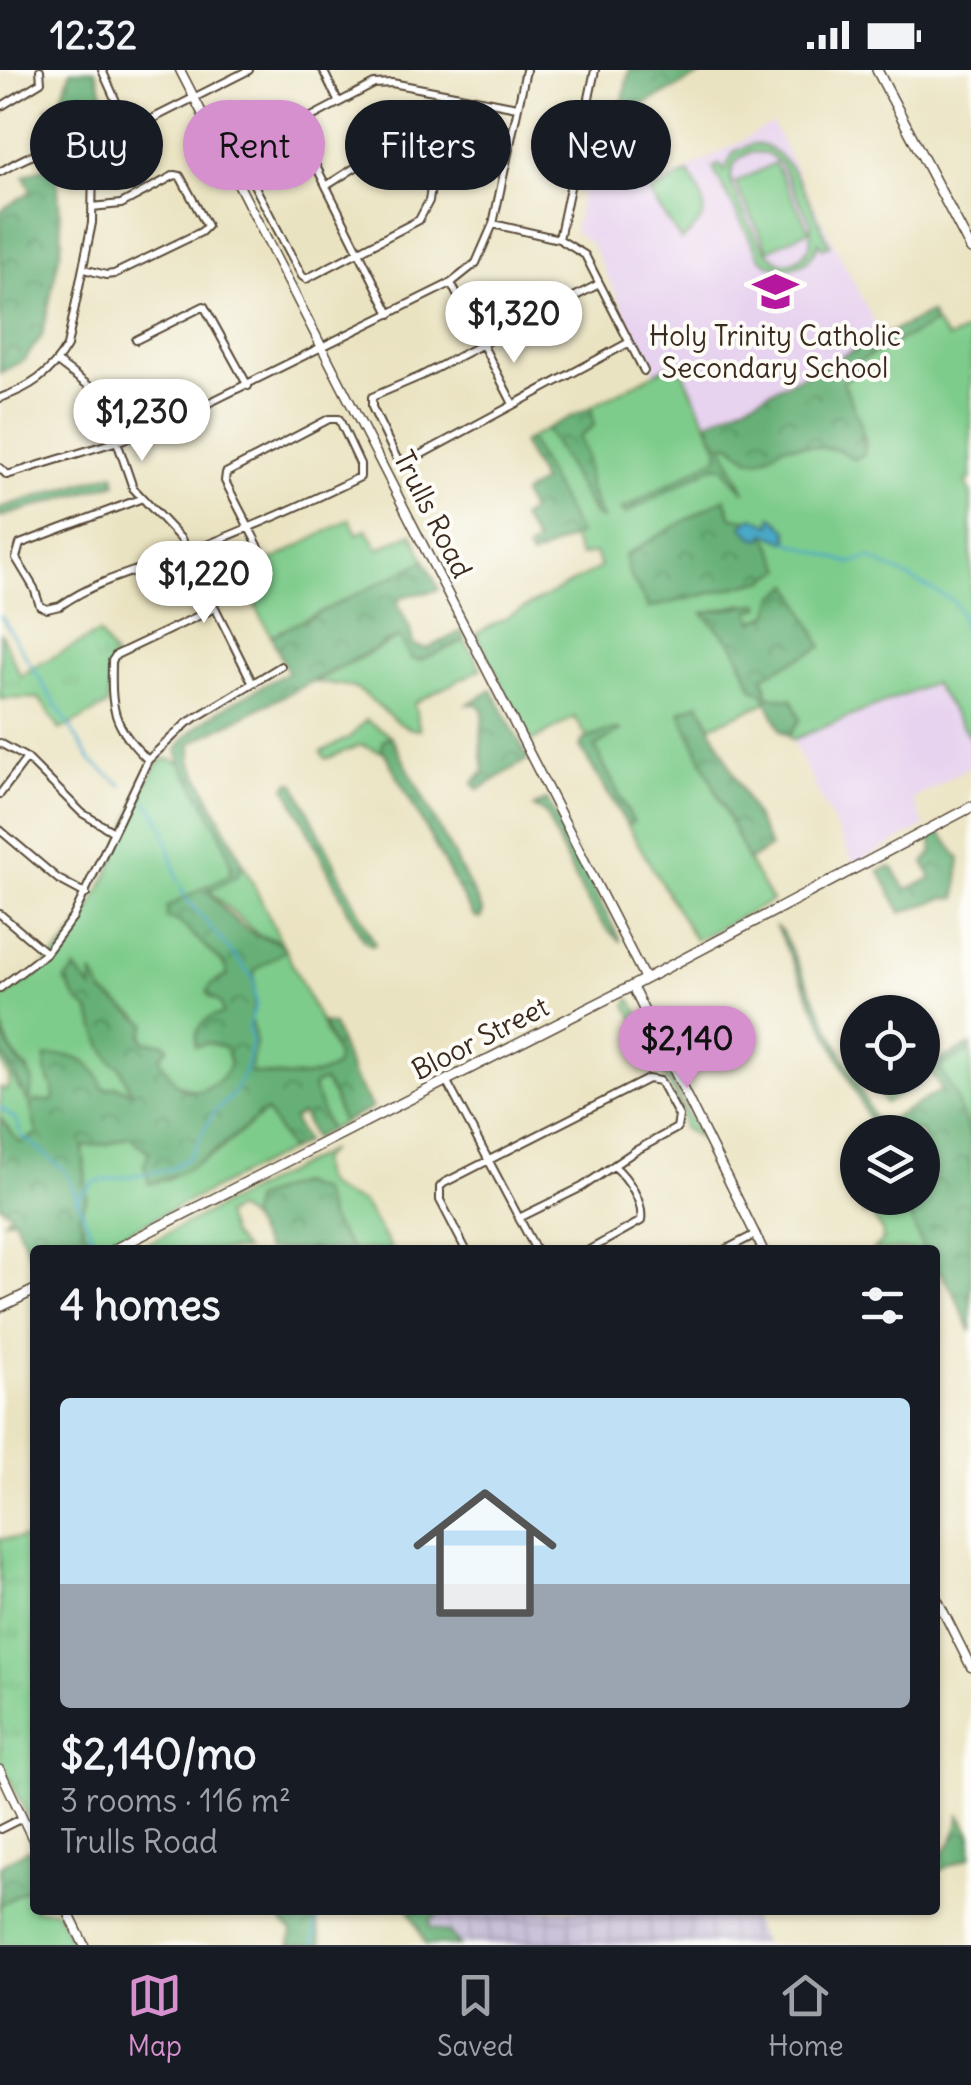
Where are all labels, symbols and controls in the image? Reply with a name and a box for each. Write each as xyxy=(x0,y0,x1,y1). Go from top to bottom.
text: 12:32 xyxy=(50,12,137,59)
chip: Buy xyxy=(30,100,163,190)
chip: Rent xyxy=(183,100,325,190)
chip: Filters xyxy=(345,100,511,190)
chip: New xyxy=(531,100,671,190)
school or university icon: Holy Trinity Catholic Secondary School xyxy=(751,267,799,315)
pin: $1,320 xyxy=(433,281,595,366)
text: $1,320 xyxy=(467,293,561,334)
place label: Holy Trinity Catholic Secondary School xyxy=(649,318,901,386)
pin: $1,230 xyxy=(61,379,223,464)
text: $1,230 xyxy=(95,391,189,432)
street label: Trulls Road xyxy=(386,444,480,584)
pin: $1,220 xyxy=(123,541,285,626)
text: $1,220 xyxy=(158,553,250,594)
street label: Bloor Street xyxy=(405,988,555,1088)
map controls xyxy=(840,995,940,1215)
button: locate xyxy=(840,995,940,1095)
pin: $2,140 xyxy=(606,1006,768,1091)
text: $2,140 xyxy=(641,1018,733,1059)
button: layers xyxy=(840,1115,940,1215)
icon: filters xyxy=(855,1278,910,1333)
text: 4 homes xyxy=(60,1279,221,1331)
icon: home xyxy=(395,1463,575,1643)
text: $2,140/mo xyxy=(60,1728,257,1780)
text: 3 rooms · 116 m² xyxy=(60,1780,291,1821)
text: Trulls Road xyxy=(60,1821,218,1862)
tab: Map xyxy=(127,1968,182,2064)
tab: Saved xyxy=(437,1968,514,2064)
tab: Home xyxy=(768,1968,844,2064)

